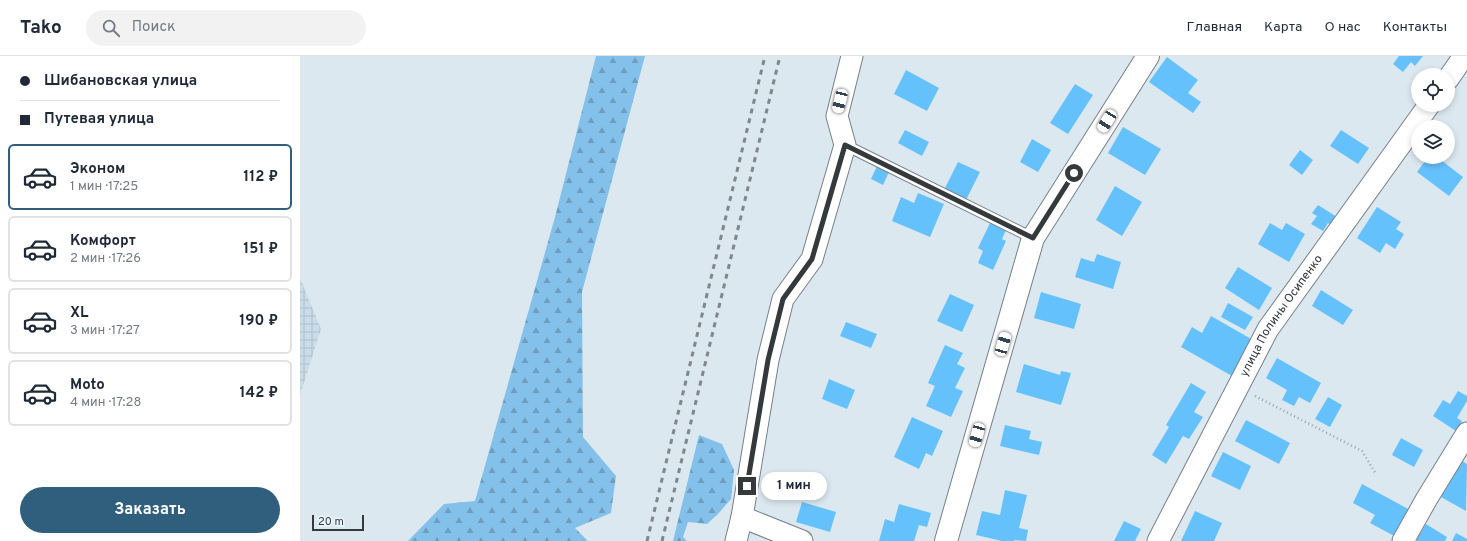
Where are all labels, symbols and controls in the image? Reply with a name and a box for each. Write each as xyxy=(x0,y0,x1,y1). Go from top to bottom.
search box xyxy=(86,10,366,46)
text: Tako xyxy=(20,16,62,40)
icon: search xyxy=(100,17,122,39)
text: Поиск xyxy=(132,18,176,37)
text: Главная xyxy=(1187,19,1242,36)
text: Карта xyxy=(1264,19,1302,36)
text: О нас xyxy=(1324,19,1361,36)
text: Контакты xyxy=(1383,19,1447,36)
map controls xyxy=(1411,68,1455,164)
button: locate xyxy=(1411,68,1455,112)
text: Шибановская улица xyxy=(44,72,197,91)
car xyxy=(831,88,849,114)
car xyxy=(1096,108,1118,134)
text: Путевая улица xyxy=(44,110,154,129)
button: layers xyxy=(1411,120,1455,164)
icon: car xyxy=(22,159,58,195)
text: Эконом xyxy=(70,160,125,179)
route start xyxy=(1065,164,1083,182)
text: 112 ₽ xyxy=(243,168,278,187)
text: 1 мин · 17:25 xyxy=(70,179,138,195)
icon: car xyxy=(22,231,58,267)
text: Комфорт xyxy=(70,232,136,251)
text: 151 ₽ xyxy=(243,240,278,259)
text: 2 мин · 17:26 xyxy=(70,251,141,267)
street label: улица Полины Осипенко xyxy=(1236,252,1327,380)
icon: car xyxy=(22,303,58,339)
text: XL xyxy=(70,304,88,323)
text: 190 ₽ xyxy=(239,312,278,331)
text: 3 мин · 17:27 xyxy=(70,323,140,339)
car xyxy=(994,331,1012,357)
icon: car xyxy=(22,375,58,411)
text: Moto xyxy=(70,376,105,395)
text: 142 ₽ xyxy=(240,384,278,403)
text: 4 мин · 17:28 xyxy=(70,395,141,411)
car xyxy=(968,422,986,448)
callout: 1 мин xyxy=(761,472,827,500)
route end xyxy=(738,477,756,495)
text: 1 мин xyxy=(777,478,811,494)
button: Заказать xyxy=(20,487,280,533)
scale bar xyxy=(312,513,364,532)
text: 20 m xyxy=(318,515,344,529)

